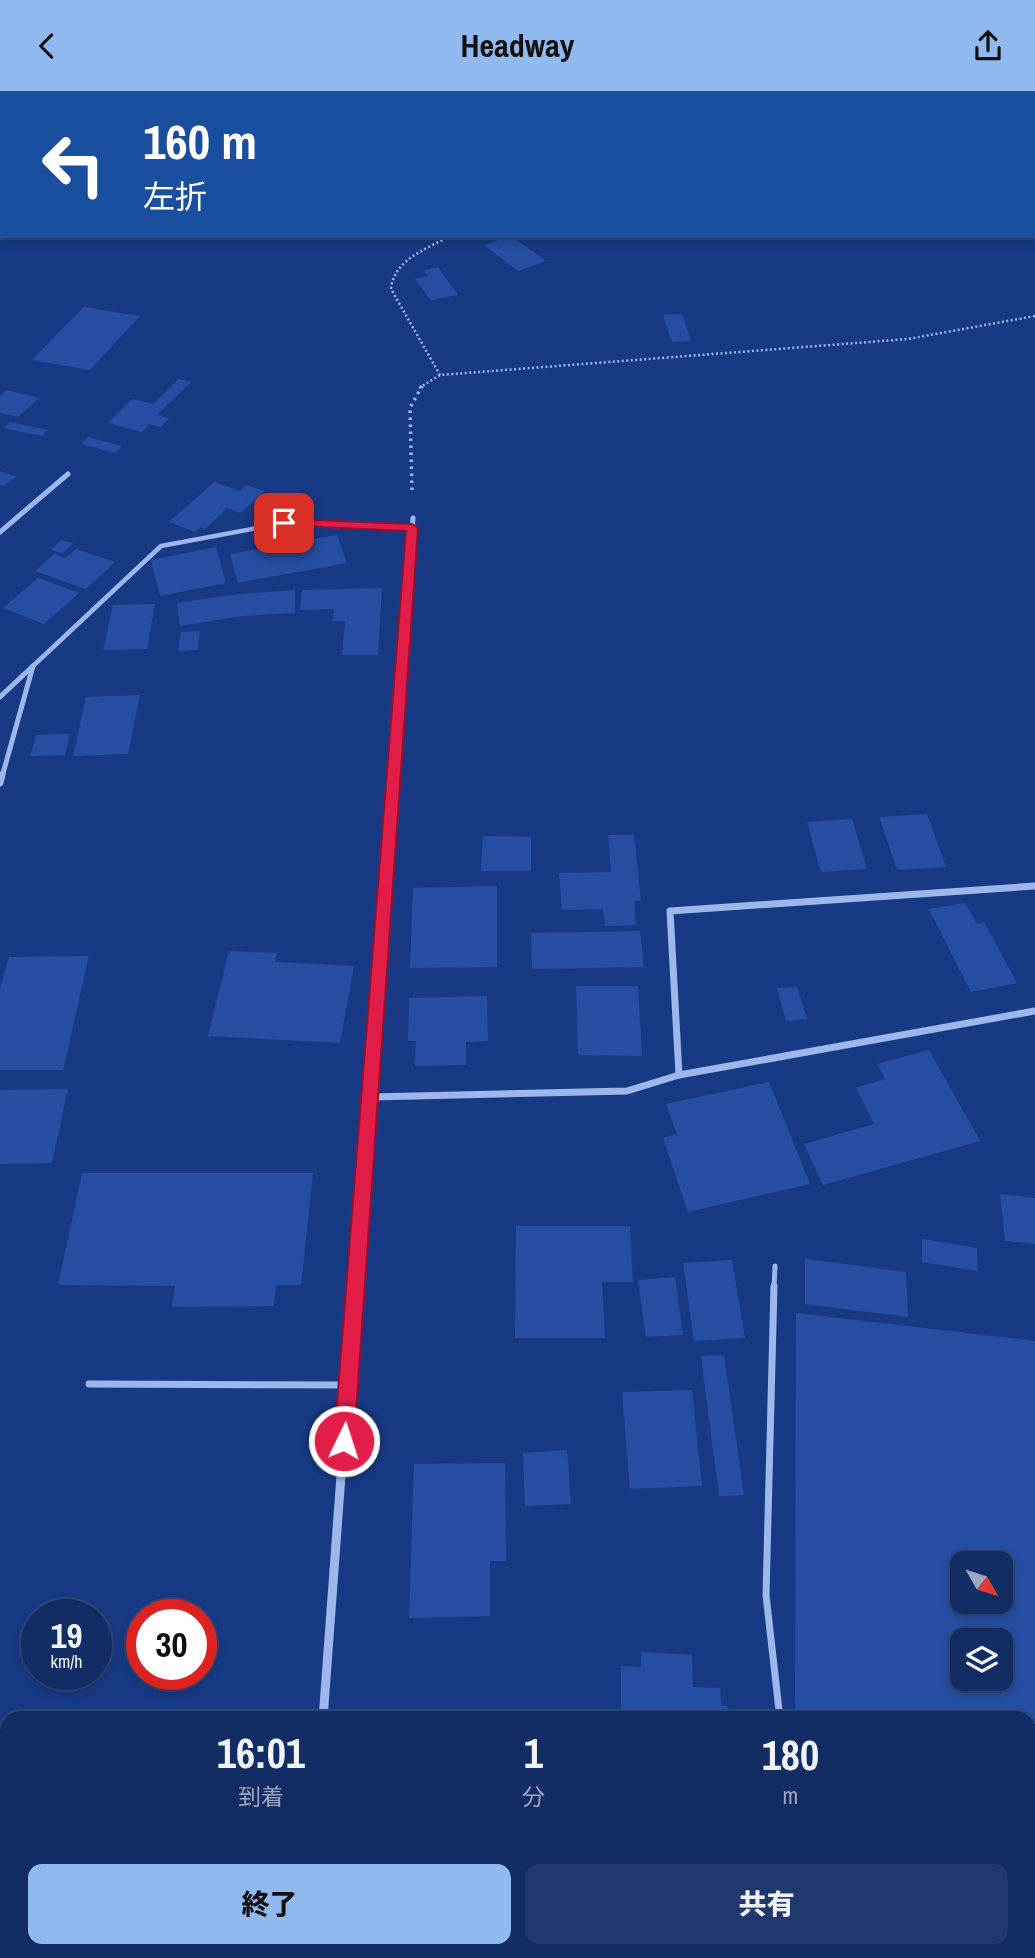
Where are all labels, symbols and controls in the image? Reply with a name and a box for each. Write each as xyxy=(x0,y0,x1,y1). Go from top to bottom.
text: Headway xyxy=(461,24,574,67)
icon: back xyxy=(28,27,66,65)
icon: share xyxy=(969,27,1007,65)
text: 160 m xyxy=(143,108,257,174)
icon: left xyxy=(28,119,119,210)
text: 左折 xyxy=(143,175,207,218)
pin xyxy=(254,493,314,553)
icon: arrive xyxy=(265,504,303,542)
position arrow xyxy=(307,1404,381,1478)
north arrow xyxy=(950,1551,1013,1613)
map controls xyxy=(950,1551,1013,1691)
speed limit sign: 30 xyxy=(126,1599,217,1690)
text: 19 xyxy=(51,1612,82,1659)
button: layers xyxy=(950,1628,1013,1691)
text: km/h xyxy=(51,1649,83,1674)
text: 16:01 xyxy=(217,1725,305,1781)
text: 1 xyxy=(524,1725,543,1781)
text: 180 xyxy=(762,1727,819,1783)
text: m xyxy=(783,1780,798,1811)
text: 到着 xyxy=(238,1781,284,1812)
text: 分 xyxy=(522,1781,545,1812)
button: 終了 xyxy=(28,1864,511,1944)
button: 共有 xyxy=(525,1864,1008,1944)

